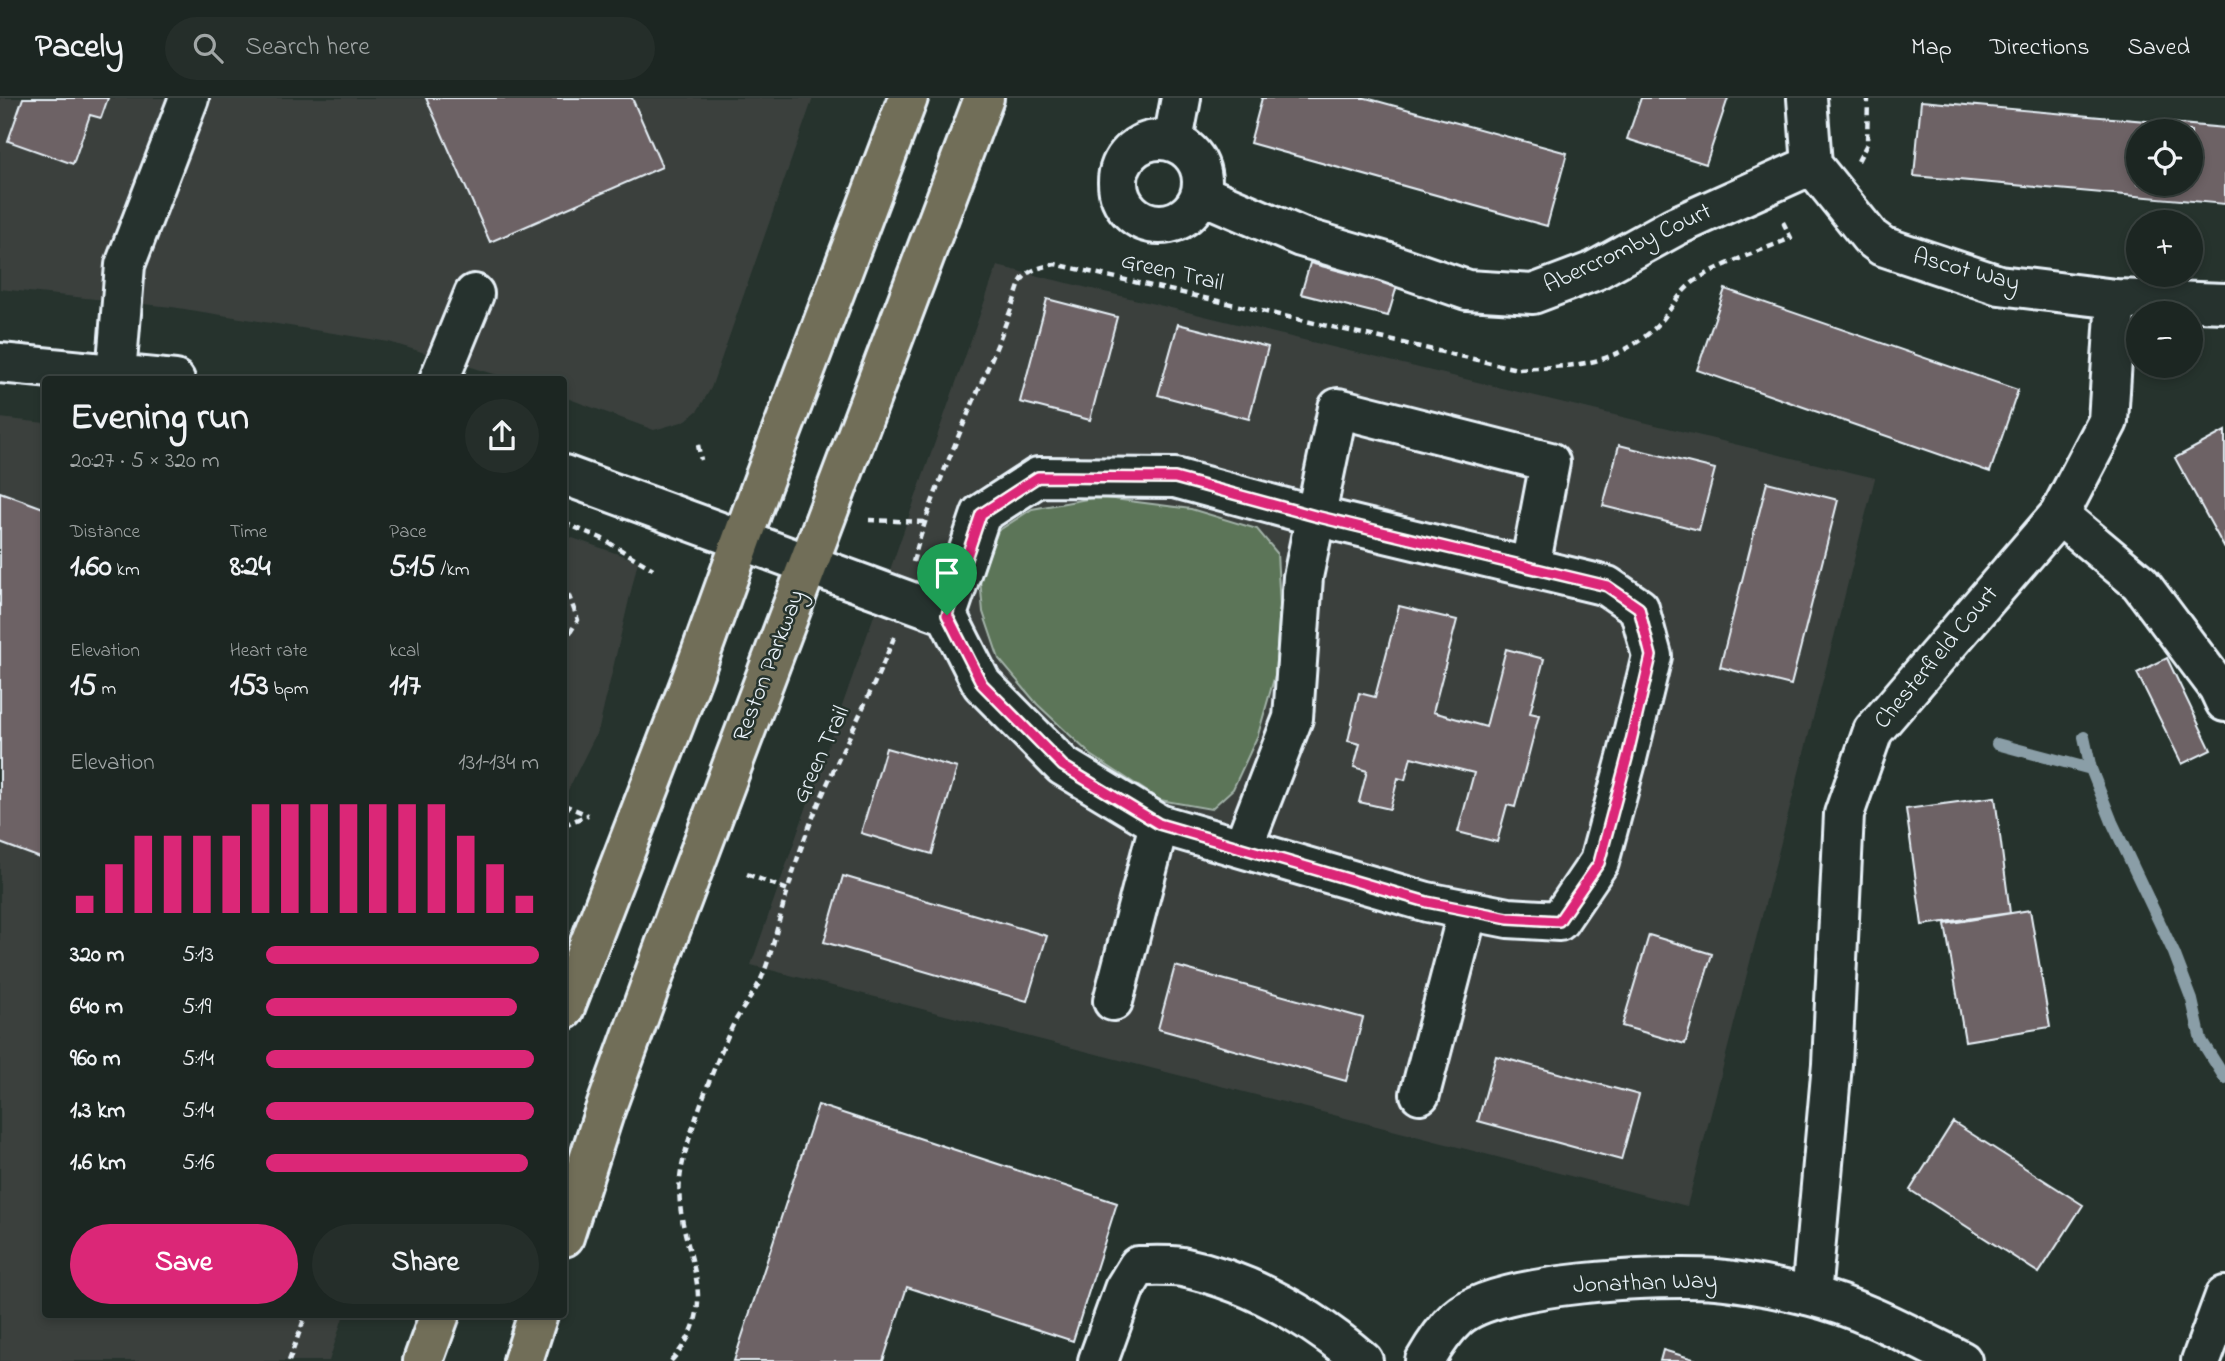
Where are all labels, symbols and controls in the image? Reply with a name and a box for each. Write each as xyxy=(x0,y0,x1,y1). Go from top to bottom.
search box xyxy=(165,17,655,80)
text: Pacely xyxy=(35,24,123,72)
icon: search xyxy=(189,29,227,67)
text: Search here xyxy=(245,29,370,67)
text: Map xyxy=(1911,31,1952,66)
text: Directions xyxy=(1990,31,2089,66)
text: Saved xyxy=(2127,31,2190,66)
map controls xyxy=(2126,119,2203,378)
button: locate xyxy=(2126,119,2203,196)
street label: Abercromby Court xyxy=(1538,195,1718,304)
button: + xyxy=(2126,210,2203,287)
street label: Ascot Way xyxy=(1909,240,2023,303)
street label: Green Trail xyxy=(1117,244,1227,302)
button: − xyxy=(2126,301,2203,378)
text: Evening run xyxy=(70,391,249,447)
button: share xyxy=(465,399,539,473)
text: 20:27 · 5 × 320 m xyxy=(70,445,220,478)
text: Distance xyxy=(70,519,140,546)
text: Time xyxy=(230,519,267,546)
text: Pace xyxy=(389,519,426,546)
pin xyxy=(917,543,977,615)
text: 1.60 xyxy=(70,546,112,590)
text: 8:24 xyxy=(230,546,271,590)
text: 5:15 xyxy=(389,546,436,590)
icon: arrive xyxy=(928,554,966,592)
text: km xyxy=(112,557,140,584)
text: /km xyxy=(436,557,469,584)
street label: Chesterfield Court xyxy=(1866,578,2008,738)
street label: Reston Parkway xyxy=(725,585,816,747)
text: Elevation xyxy=(70,638,140,665)
text: Heart rate xyxy=(230,638,308,665)
text: kcal xyxy=(389,638,420,665)
text: 15 xyxy=(70,665,97,709)
text: 153 xyxy=(230,665,269,709)
text: 117 xyxy=(389,665,421,709)
text: m xyxy=(97,676,116,703)
text: bpm xyxy=(269,676,309,703)
street label: Green Trail xyxy=(784,700,860,810)
text: Elevation xyxy=(70,747,155,780)
text: 131–134 m xyxy=(458,747,539,780)
text: 320 m xyxy=(70,939,124,972)
text: 5:13 xyxy=(182,939,214,972)
text: 640 m xyxy=(70,991,123,1024)
text: 5:19 xyxy=(182,991,211,1024)
text: 960 m xyxy=(70,1043,121,1076)
text: 5:14 xyxy=(182,1043,214,1076)
text: 1.3 km xyxy=(70,1095,125,1128)
text: 5:14 xyxy=(182,1095,214,1128)
text: 1.6 km xyxy=(70,1147,126,1180)
text: 5:16 xyxy=(182,1147,215,1180)
button: Save xyxy=(70,1224,298,1304)
button: Share xyxy=(312,1224,539,1304)
street label: Jonathan Way xyxy=(1572,1264,1718,1305)

